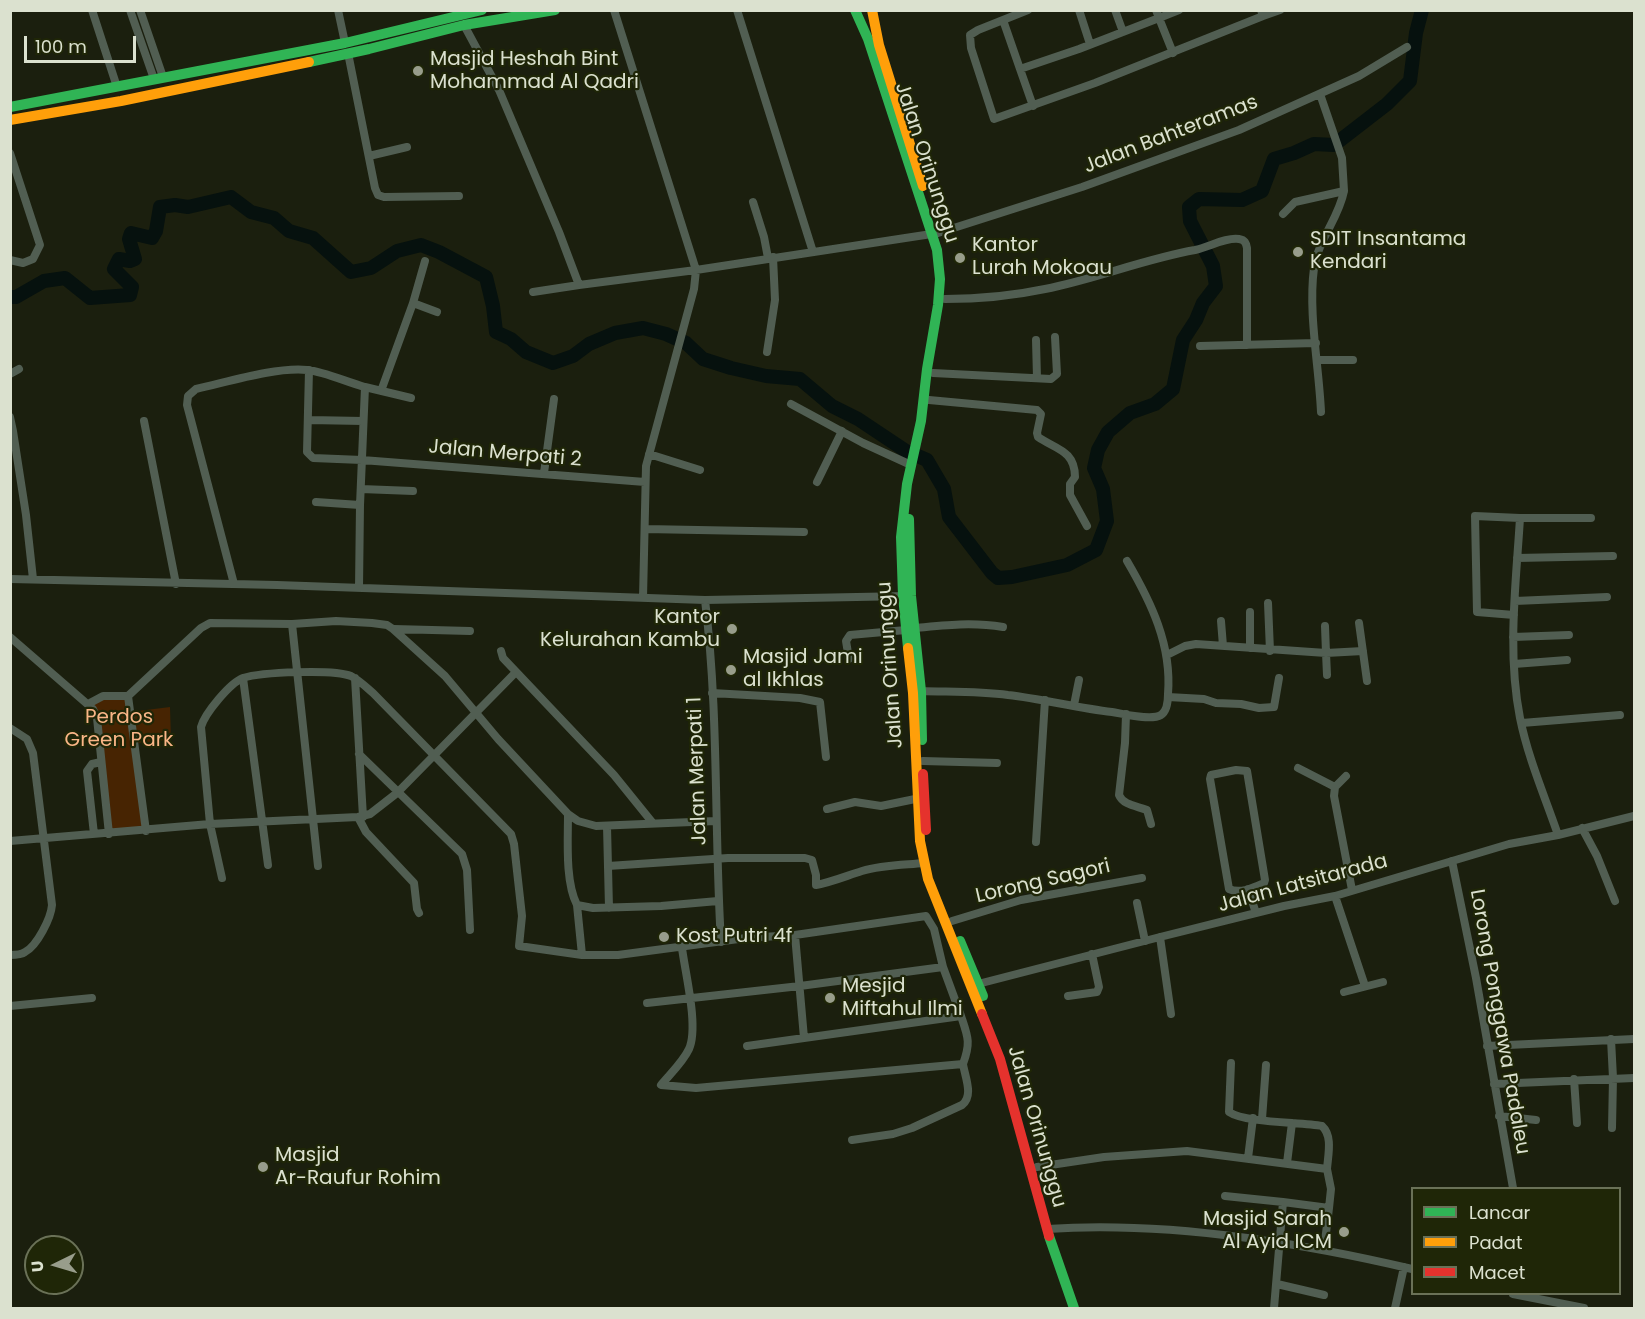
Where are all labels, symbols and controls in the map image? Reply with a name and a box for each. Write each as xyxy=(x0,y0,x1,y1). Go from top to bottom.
scale bar xyxy=(27,24,140,62)
text: 100 m xyxy=(35,34,87,59)
place label: Masjid Heshah Bint Mohammad Al Qadri xyxy=(430,48,639,95)
marker: Masjid Heshah Bint Mohammad Al Qadri xyxy=(411,64,425,78)
street label: Jalan Orinunggu xyxy=(889,80,963,246)
street label: Jalan Bahteramas xyxy=(1081,91,1261,179)
place label: SDIT Insantama Kendari xyxy=(1310,228,1466,275)
place label: Kantor Lurah Mokoau xyxy=(972,234,1112,281)
marker: SDIT Insantama Kendari xyxy=(1291,245,1305,259)
marker: Kantor Lurah Mokoau xyxy=(953,251,967,265)
street label: Jalan Merpati 2 xyxy=(427,435,583,473)
street label: Jalan Orinunggu xyxy=(873,581,909,749)
place label: Kantor Kelurahan Kambu xyxy=(540,606,720,653)
marker: Kantor Kelurahan Kambu xyxy=(725,622,739,636)
place label: Masjid Jami al Ikhlas xyxy=(743,646,863,693)
marker: Masjid Jami al Ikhlas xyxy=(724,663,738,677)
street label: Jalan Merpati 1 xyxy=(683,696,713,846)
park label: Perdos Green Park xyxy=(65,706,173,753)
street label: Jalan Latsitarada xyxy=(1216,850,1390,918)
street label: Lorong Sagori xyxy=(973,855,1113,909)
street label: Lorong Ponggawa Padaleu xyxy=(1464,888,1534,1156)
place label: Kost Putri 4f xyxy=(676,925,792,949)
marker: Kost Putri 4f xyxy=(657,930,671,944)
place label: Mesjid Miftahul Ilmi xyxy=(842,975,963,1022)
marker: Mesjid Miftahul Ilmi xyxy=(823,991,837,1005)
street label: Jalan Orinunggu xyxy=(1001,1043,1071,1211)
place label: Masjid Ar-Raufur Rohim xyxy=(275,1144,441,1191)
marker: Masjid Ar-Raufur Rohim xyxy=(256,1160,270,1174)
legend xyxy=(1411,1187,1621,1295)
text: Lancar xyxy=(1469,1200,1530,1225)
place label: Masjid Sarah Al Ayid ICM xyxy=(1203,1208,1332,1255)
marker: Masjid Sarah Al Ayid ICM xyxy=(1337,1225,1351,1239)
text: Padat xyxy=(1469,1230,1522,1255)
north arrow xyxy=(24,1235,84,1295)
text: U xyxy=(26,1260,50,1273)
text: Macet xyxy=(1469,1260,1525,1285)

